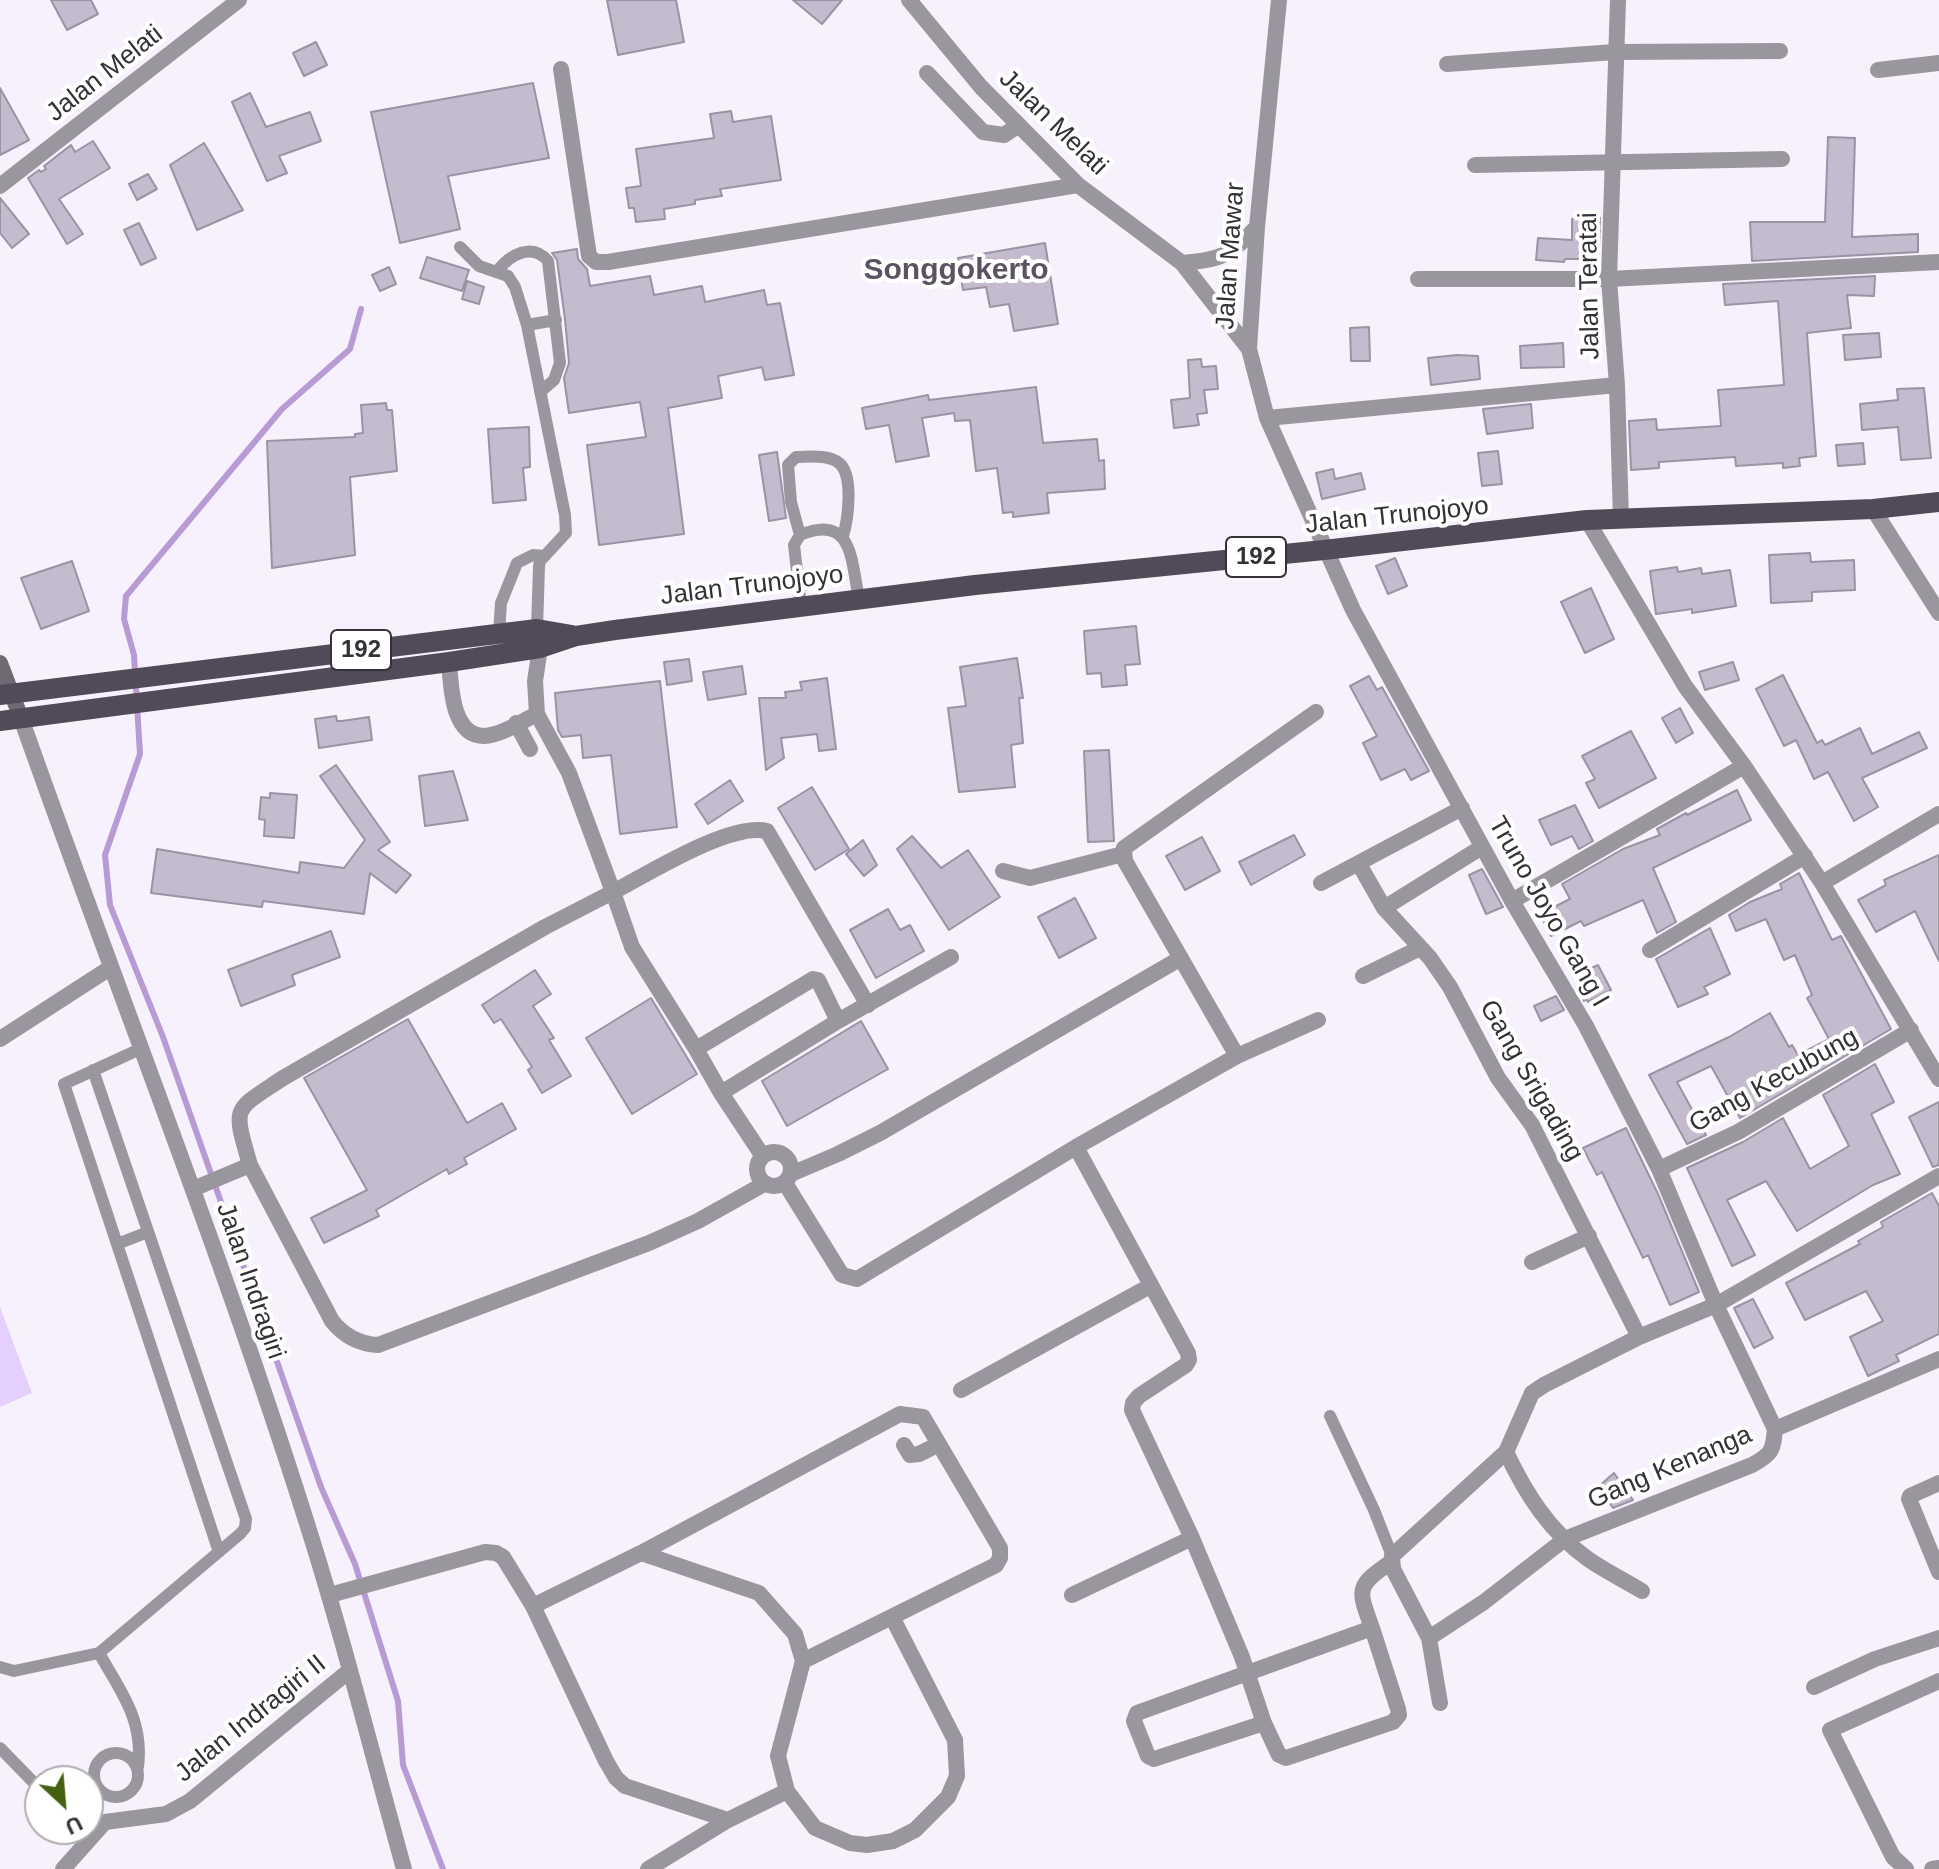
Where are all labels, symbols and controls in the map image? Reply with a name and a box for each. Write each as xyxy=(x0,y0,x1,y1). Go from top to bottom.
street label: Jalan Melati xyxy=(41,19,169,129)
street label: Jalan Melati xyxy=(992,64,1114,182)
street label: Jalan Mawar xyxy=(1210,181,1252,331)
street label: Jalan Teratai xyxy=(1573,212,1607,360)
district label: Songgokerto xyxy=(864,253,1048,289)
street label: Jalan Trunojoyo xyxy=(1304,491,1490,541)
road number: 192 xyxy=(1226,537,1286,577)
street label: Jalan Trunojoyo xyxy=(659,559,845,613)
road number: 192 xyxy=(331,630,391,670)
street label: Truno Joyo Gang I xyxy=(1481,811,1615,1013)
street label: Gang Srigading xyxy=(1472,995,1590,1167)
street label: Gang Kecubung xyxy=(1684,1022,1864,1140)
street label: Jalan Indragiri xyxy=(209,1199,291,1363)
street label: Gang Kenanga xyxy=(1583,1419,1757,1517)
street label: Jalan Indragiri II xyxy=(169,1649,333,1789)
north arrow xyxy=(24,1765,104,1845)
text: U xyxy=(61,1811,86,1840)

